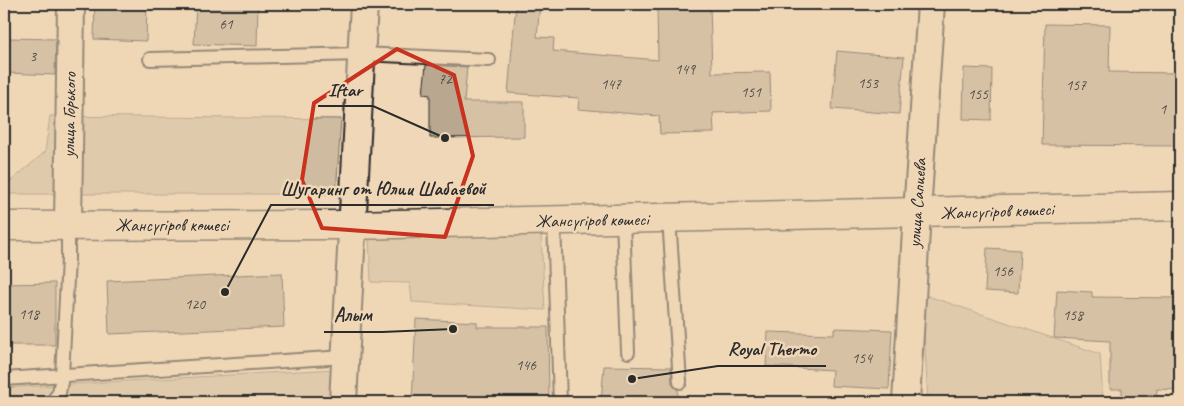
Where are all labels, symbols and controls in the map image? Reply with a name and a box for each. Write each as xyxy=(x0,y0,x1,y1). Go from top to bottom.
house number: 61 xyxy=(219,15,234,34)
house number: 3 xyxy=(30,47,38,66)
house number: 149 xyxy=(675,60,696,79)
street label: улица Горького xyxy=(57,70,81,159)
house number: 72 xyxy=(438,70,453,89)
callout: Iftar xyxy=(318,72,373,106)
house number: 153 xyxy=(858,74,879,93)
house number: 147 xyxy=(601,75,622,94)
house number: 157 xyxy=(1066,76,1087,95)
text: Iftar xyxy=(328,78,364,102)
house number: 151 xyxy=(741,83,762,102)
house number: 155 xyxy=(968,85,989,104)
house number: 1 xyxy=(1160,100,1168,119)
street label: улица Сапиева xyxy=(903,157,931,249)
callout: Шугаринг от Юлии Шабаевой xyxy=(271,171,494,205)
text: Шугаринг от Юлии Шабаевой xyxy=(281,177,487,201)
street label: Жансүгіров көшесі xyxy=(940,198,1057,224)
street label: Жансүгіров көшесі xyxy=(535,208,651,232)
street label: Жансүгіров көшесі xyxy=(115,214,231,236)
house number: 156 xyxy=(993,262,1014,281)
house number: 120 xyxy=(185,295,206,314)
callout: Алым xyxy=(324,298,382,332)
text: Алым xyxy=(334,303,374,327)
house number: 118 xyxy=(19,305,40,324)
house number: 158 xyxy=(1063,306,1084,325)
callout: Royal Thermo xyxy=(718,332,826,366)
text: Royal Thermo xyxy=(728,337,817,361)
house number: 154 xyxy=(852,349,873,368)
house number: 146 xyxy=(516,356,537,375)

